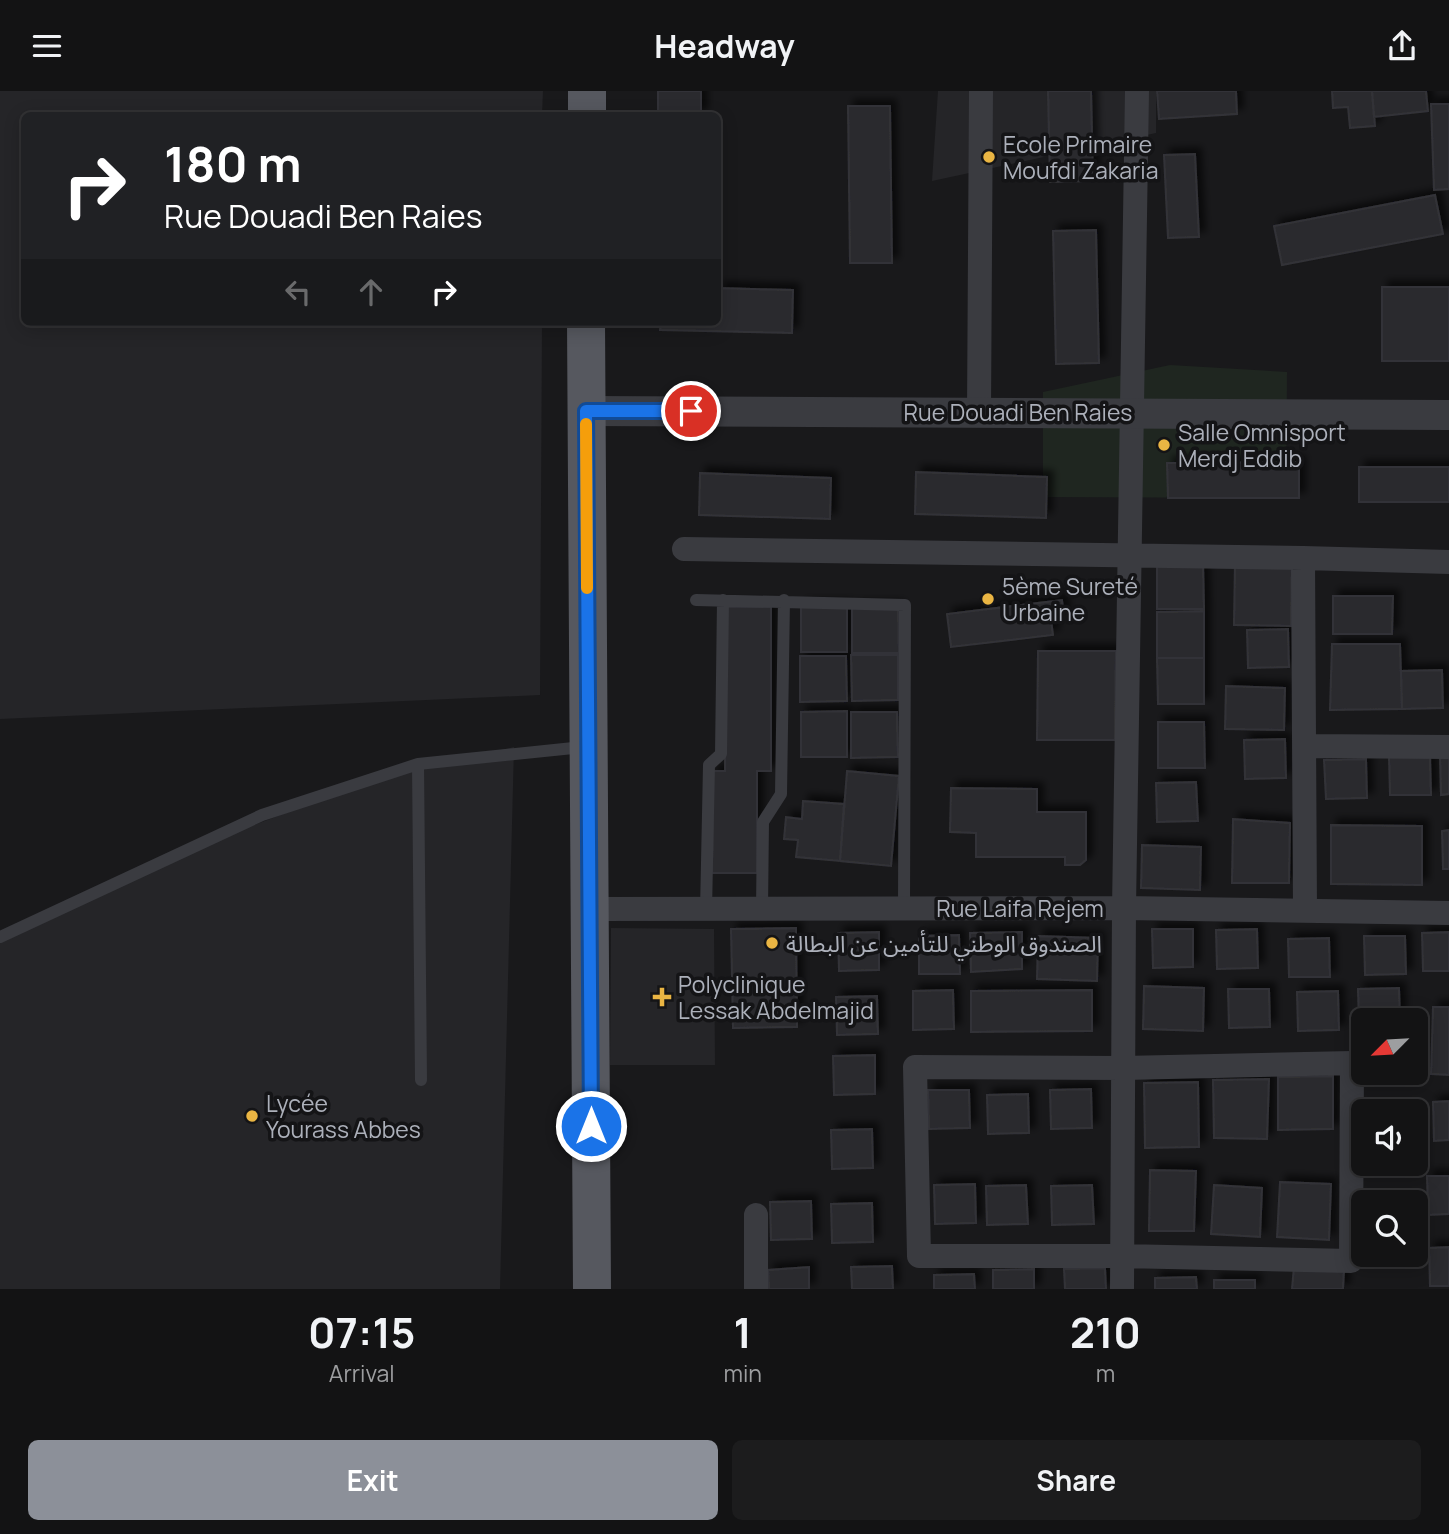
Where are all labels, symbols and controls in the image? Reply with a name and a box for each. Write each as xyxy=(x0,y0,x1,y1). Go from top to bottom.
text: Headway xyxy=(654,24,795,68)
icon: menu xyxy=(28,27,66,65)
icon: share xyxy=(1383,27,1421,65)
place label: Ecole Primaire Moufdi Zakaria xyxy=(1003,128,1158,186)
text: 180 m xyxy=(164,130,302,197)
icon: right xyxy=(49,140,140,231)
marker: Ecole Primaire Moufdi Zakaria xyxy=(981,149,997,165)
text: Rue Douadi Ben Raies xyxy=(164,194,483,238)
icon: left xyxy=(279,273,317,311)
icon: ahead xyxy=(352,273,390,311)
icon: right xyxy=(425,273,463,311)
pin xyxy=(661,381,721,441)
icon: arrive xyxy=(672,392,710,430)
street label: Rue Douadi Ben Raies xyxy=(904,396,1132,428)
place label: Salle Omnisport Merdj Eddib xyxy=(1178,416,1346,474)
marker: Salle Omnisport Merdj Eddib xyxy=(1156,437,1172,453)
place label: 5ème Sureté Urbaine xyxy=(1002,570,1138,628)
marker: 5ème Sureté Urbaine xyxy=(980,591,996,607)
street label: Rue Laifa Rejem xyxy=(936,892,1104,924)
place label: الصندوق الوطني للتأمين عن البطالة xyxy=(786,927,1102,961)
marker: الصندوق الوطني للتأمين عن البطالة xyxy=(764,935,780,951)
place label: Polyclinique Lessak Abdelmajid xyxy=(678,968,874,1026)
marker: Polyclinique Lessak Abdelmajid xyxy=(652,987,672,1007)
north arrow xyxy=(1351,1008,1428,1085)
map controls xyxy=(1351,1008,1428,1267)
place label: Lycée Yourass Abbes xyxy=(266,1087,421,1145)
position arrow xyxy=(554,1089,628,1163)
button: sound xyxy=(1351,1099,1428,1176)
marker: Lycée Yourass Abbes xyxy=(244,1108,260,1124)
button: search xyxy=(1351,1190,1428,1267)
text: 07:15 xyxy=(308,1303,415,1361)
text: 1 xyxy=(733,1303,752,1361)
text: 210 xyxy=(1070,1303,1141,1361)
text: Arrival xyxy=(329,1357,395,1389)
text: min xyxy=(723,1357,762,1389)
text: m xyxy=(1096,1357,1115,1389)
button: Exit xyxy=(28,1440,718,1520)
button: Share xyxy=(732,1440,1421,1520)

